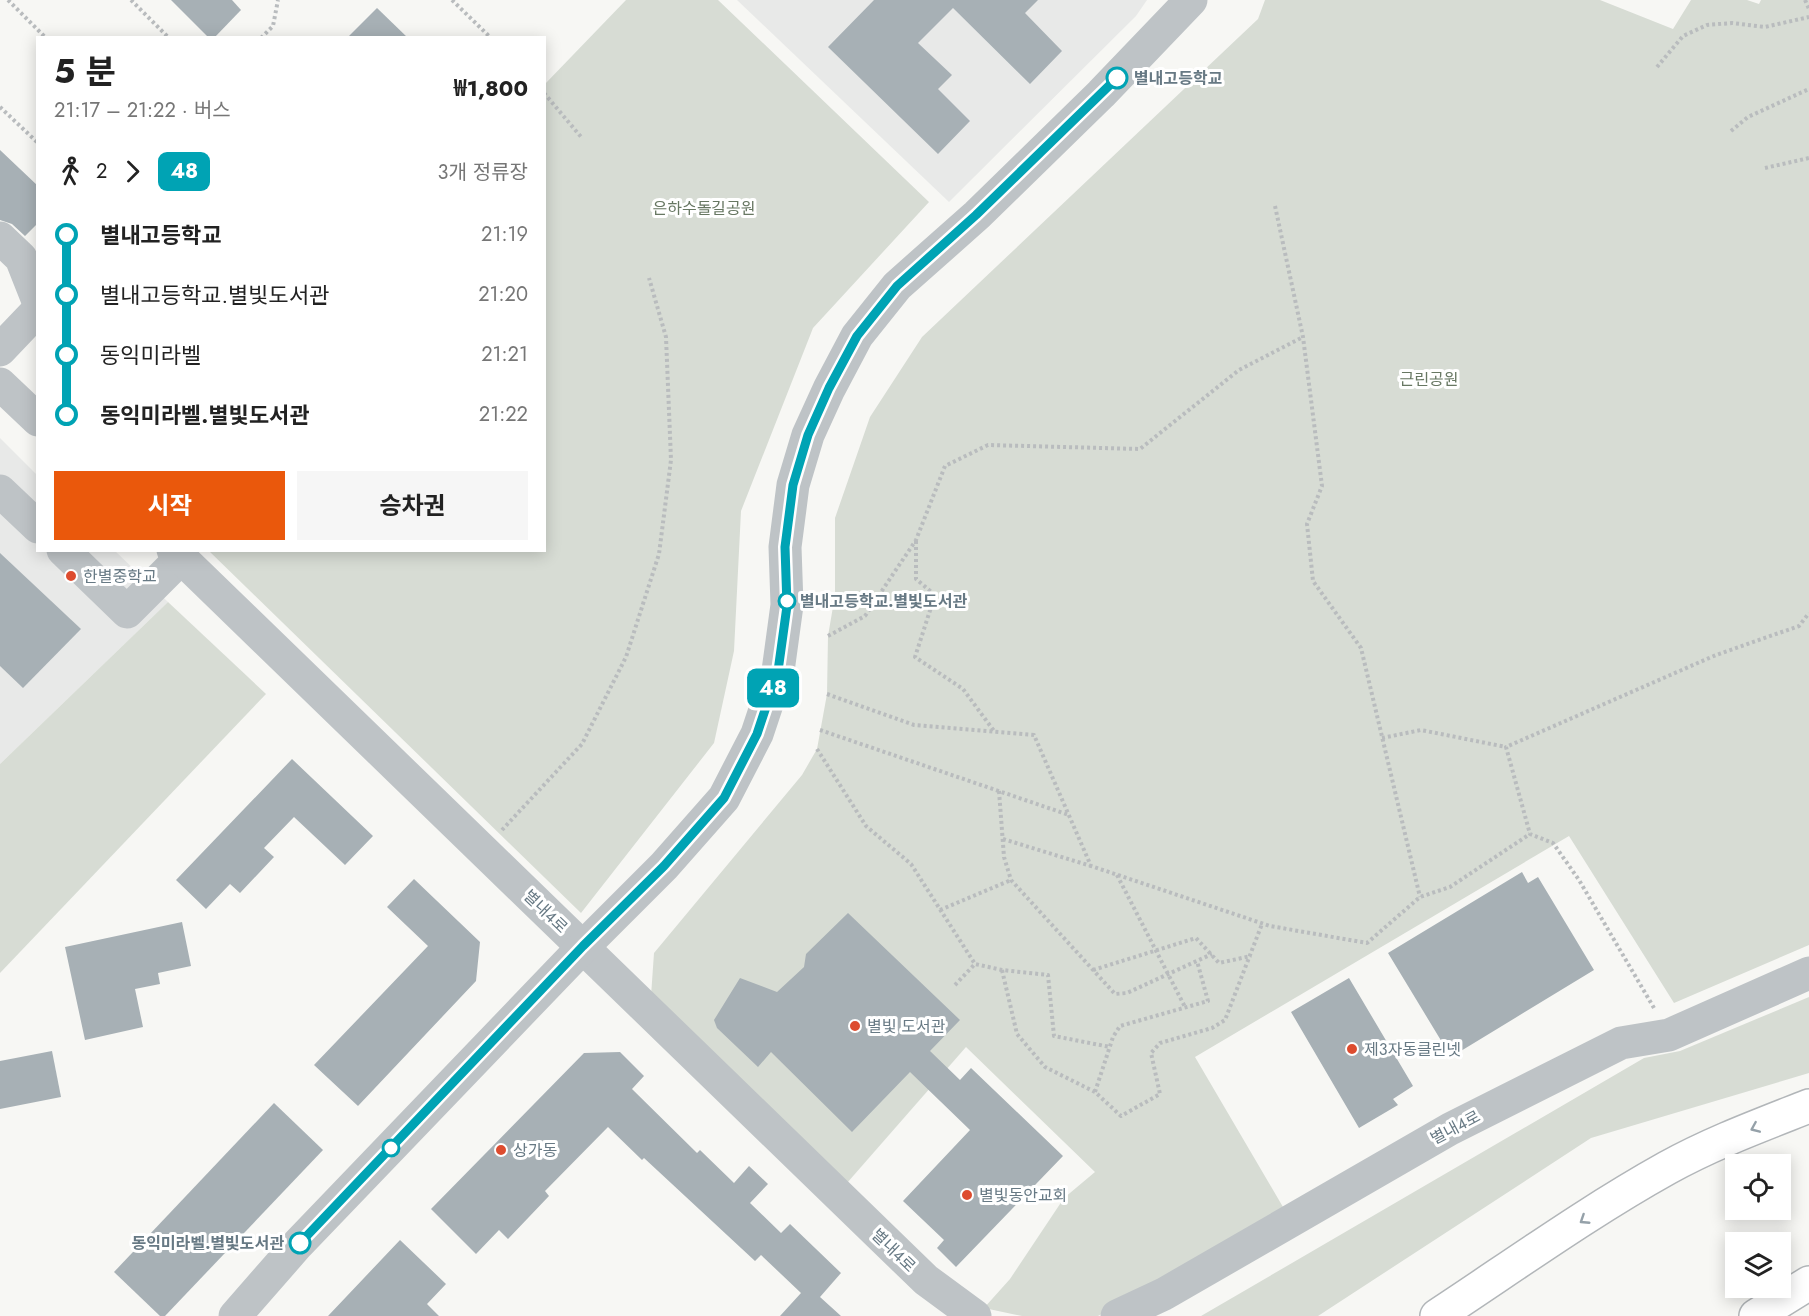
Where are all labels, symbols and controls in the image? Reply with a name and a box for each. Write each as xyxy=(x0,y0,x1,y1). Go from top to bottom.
text: 5 분 xyxy=(54,48,116,95)
marker: 별내고등학교 xyxy=(1106,67,1128,89)
place label: 별내고등학교 xyxy=(1134,67,1223,90)
text: ₩1,800 xyxy=(454,72,528,104)
text: 21:17 – 21:22 · 버스 xyxy=(54,96,231,125)
icon: walk xyxy=(54,155,87,188)
icon: forward xyxy=(116,155,149,188)
text: 48 xyxy=(170,156,198,186)
text: 2 xyxy=(96,157,107,186)
text: 3개 정류장 xyxy=(437,158,528,187)
park label: 은하수돌길공원 xyxy=(652,197,756,220)
text: 별내고등학교 xyxy=(100,219,221,251)
text: 21:19 xyxy=(481,220,528,249)
text: 별내고등학교.별빛도서관 xyxy=(100,279,329,311)
text: 21:20 xyxy=(478,280,528,309)
text: 동익미라벨 xyxy=(100,339,201,371)
text: 21:21 xyxy=(481,340,528,369)
park label: 근린공원 xyxy=(1400,368,1458,391)
text: 동익미라벨.별빛도서관 xyxy=(100,399,310,431)
text: 21:22 xyxy=(479,400,528,429)
button: 시작 xyxy=(54,471,285,540)
button: 승차권 xyxy=(297,471,528,540)
place label: 한별중학교 xyxy=(83,565,157,588)
marker: 한별중학교 xyxy=(64,569,78,583)
place label: 별내고등학교.별빛도서관 xyxy=(800,590,967,613)
marker: 별내고등학교.별빛도서관 xyxy=(778,592,796,610)
line badge: 48 xyxy=(746,668,800,708)
text: 48 xyxy=(759,673,787,703)
street label: 별내4로 xyxy=(518,885,573,938)
place label: 별빛 도서관 xyxy=(867,1015,946,1038)
marker: 별빛 도서관 xyxy=(848,1019,862,1033)
place label: 제3자동클린넷 xyxy=(1364,1038,1461,1061)
marker: 제3자동클린넷 xyxy=(1345,1042,1359,1056)
street label: 별내4로 xyxy=(1426,1105,1484,1150)
one-way arrow xyxy=(1750,1121,1761,1133)
unlabelled marker xyxy=(382,1139,400,1157)
place label: 상가동 xyxy=(513,1139,557,1162)
marker: 상가동 xyxy=(494,1143,508,1157)
map controls xyxy=(1725,1154,1791,1298)
button: locate xyxy=(1725,1154,1791,1220)
place label: 별빛동안교회 xyxy=(979,1184,1067,1207)
marker: 별빛동안교회 xyxy=(960,1188,974,1202)
one-way arrow xyxy=(1579,1213,1590,1224)
street label: 별내4로 xyxy=(866,1224,921,1277)
place label: 동익미라벨.별빛도서관 xyxy=(132,1232,284,1255)
marker: 동익미라벨.별빛도서관 xyxy=(289,1232,311,1254)
button: layers xyxy=(1725,1232,1791,1298)

